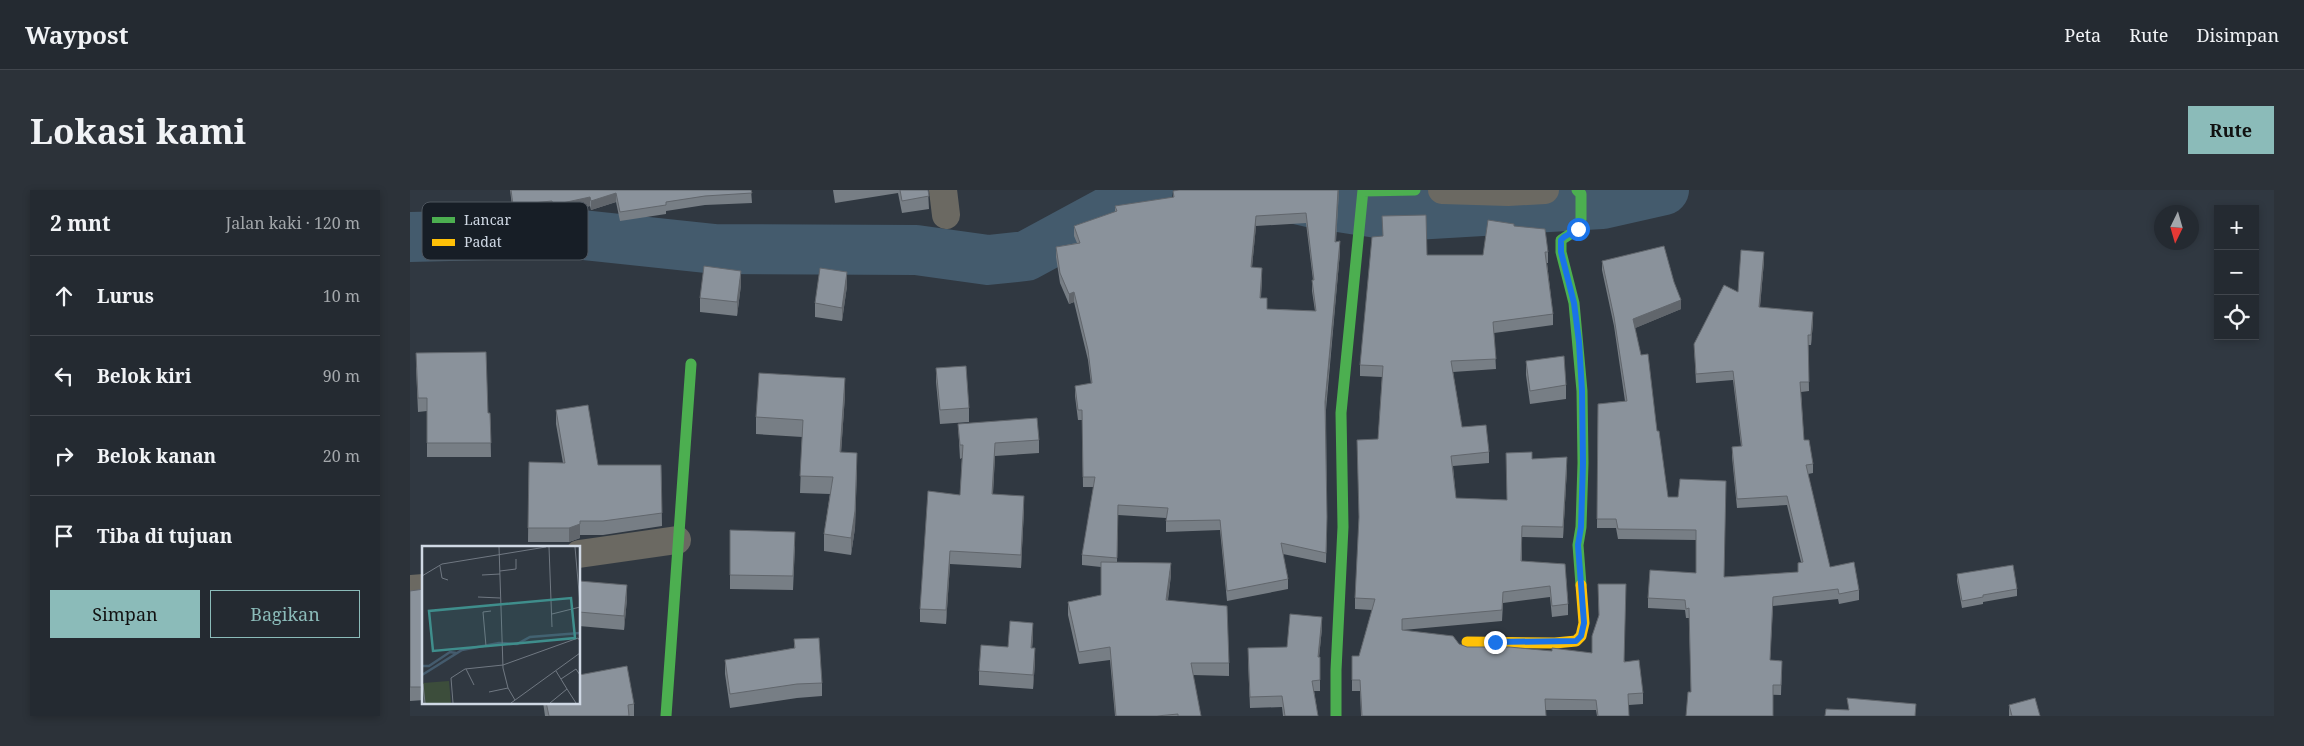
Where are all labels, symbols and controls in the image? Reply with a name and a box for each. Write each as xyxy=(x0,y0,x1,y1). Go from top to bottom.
text: Waypost xyxy=(25,18,128,51)
text: Peta xyxy=(2064,23,2101,47)
text: Rute xyxy=(2129,23,2168,47)
text: Disimpan xyxy=(2196,23,2279,47)
button: Rute xyxy=(2188,106,2274,154)
text: Lokasi kami xyxy=(30,107,246,154)
legend xyxy=(422,202,588,260)
north arrow xyxy=(2154,205,2199,250)
map controls xyxy=(2214,205,2259,340)
button: + xyxy=(2214,205,2259,250)
text: 2 mnt xyxy=(50,209,111,237)
text: Lancar xyxy=(464,210,511,229)
text: Jalan kaki · 120 m xyxy=(226,212,360,234)
route start xyxy=(1567,218,1590,241)
text: Padat xyxy=(464,232,502,251)
button: − xyxy=(2214,250,2259,295)
icon: ahead xyxy=(50,282,78,310)
text: Lurus xyxy=(97,283,154,309)
text: 10 m xyxy=(323,285,360,307)
button: locate xyxy=(2214,295,2259,340)
icon: left xyxy=(50,362,78,390)
text: Belok kiri xyxy=(97,363,191,389)
text: 90 m xyxy=(323,365,360,387)
icon: right xyxy=(50,442,78,470)
text: Belok kanan xyxy=(97,443,216,469)
text: 20 m xyxy=(323,445,360,467)
icon: arrive xyxy=(50,522,78,550)
text: Tiba di tujuan xyxy=(97,523,232,549)
inset map xyxy=(422,546,580,704)
button: Simpan xyxy=(50,590,200,638)
button: Bagikan xyxy=(210,590,360,638)
route end xyxy=(1484,631,1507,654)

